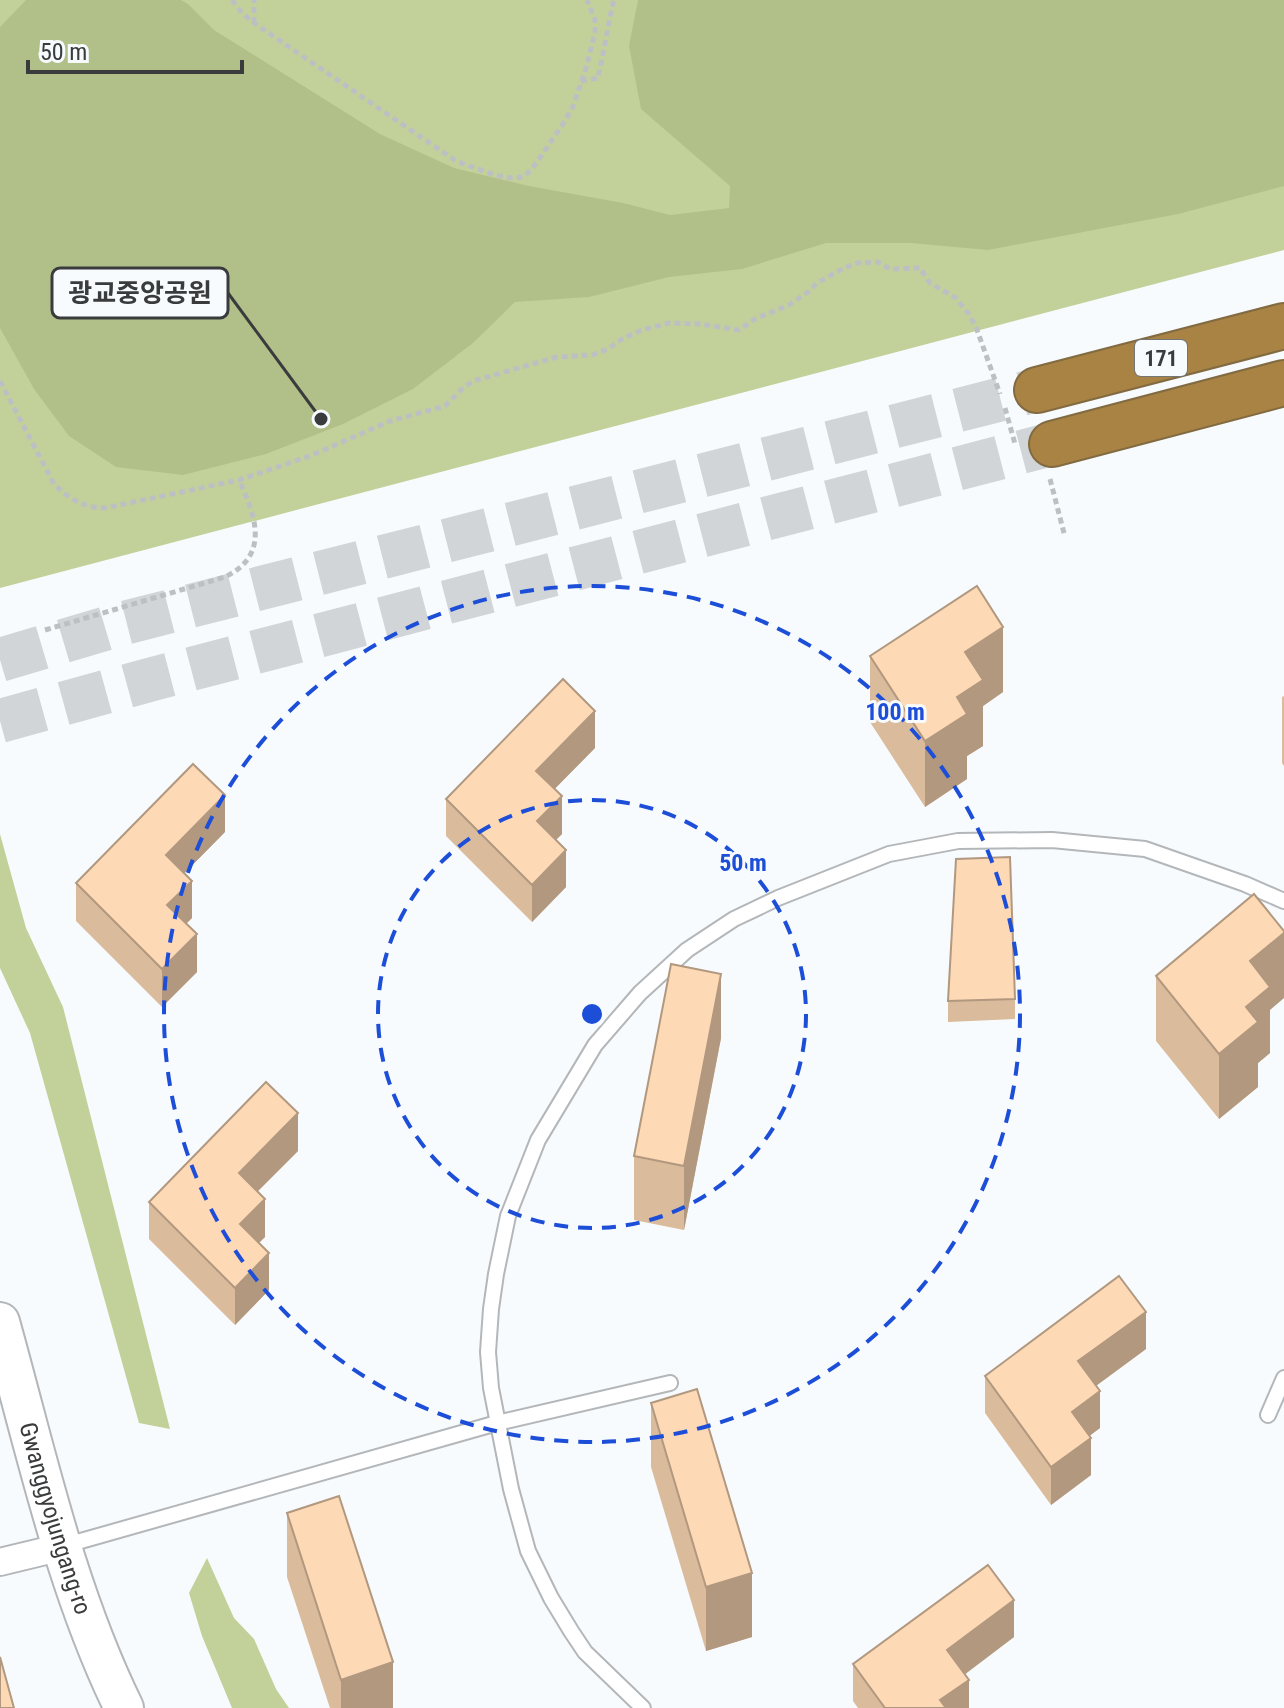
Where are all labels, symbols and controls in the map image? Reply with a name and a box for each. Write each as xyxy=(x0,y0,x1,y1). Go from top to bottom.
scale bar xyxy=(28,24,242,74)
text: 50 m xyxy=(40,38,87,66)
callout: 광교중앙공원 xyxy=(52,268,228,318)
text: 광교중앙공원 xyxy=(68,278,212,308)
road number: 171 xyxy=(1135,340,1187,376)
text: 100 m xyxy=(865,698,925,726)
text: 50 m xyxy=(719,849,767,877)
centre of rings xyxy=(578,1000,606,1028)
street label: Gwanggyojungang-ro xyxy=(14,1419,97,1618)

